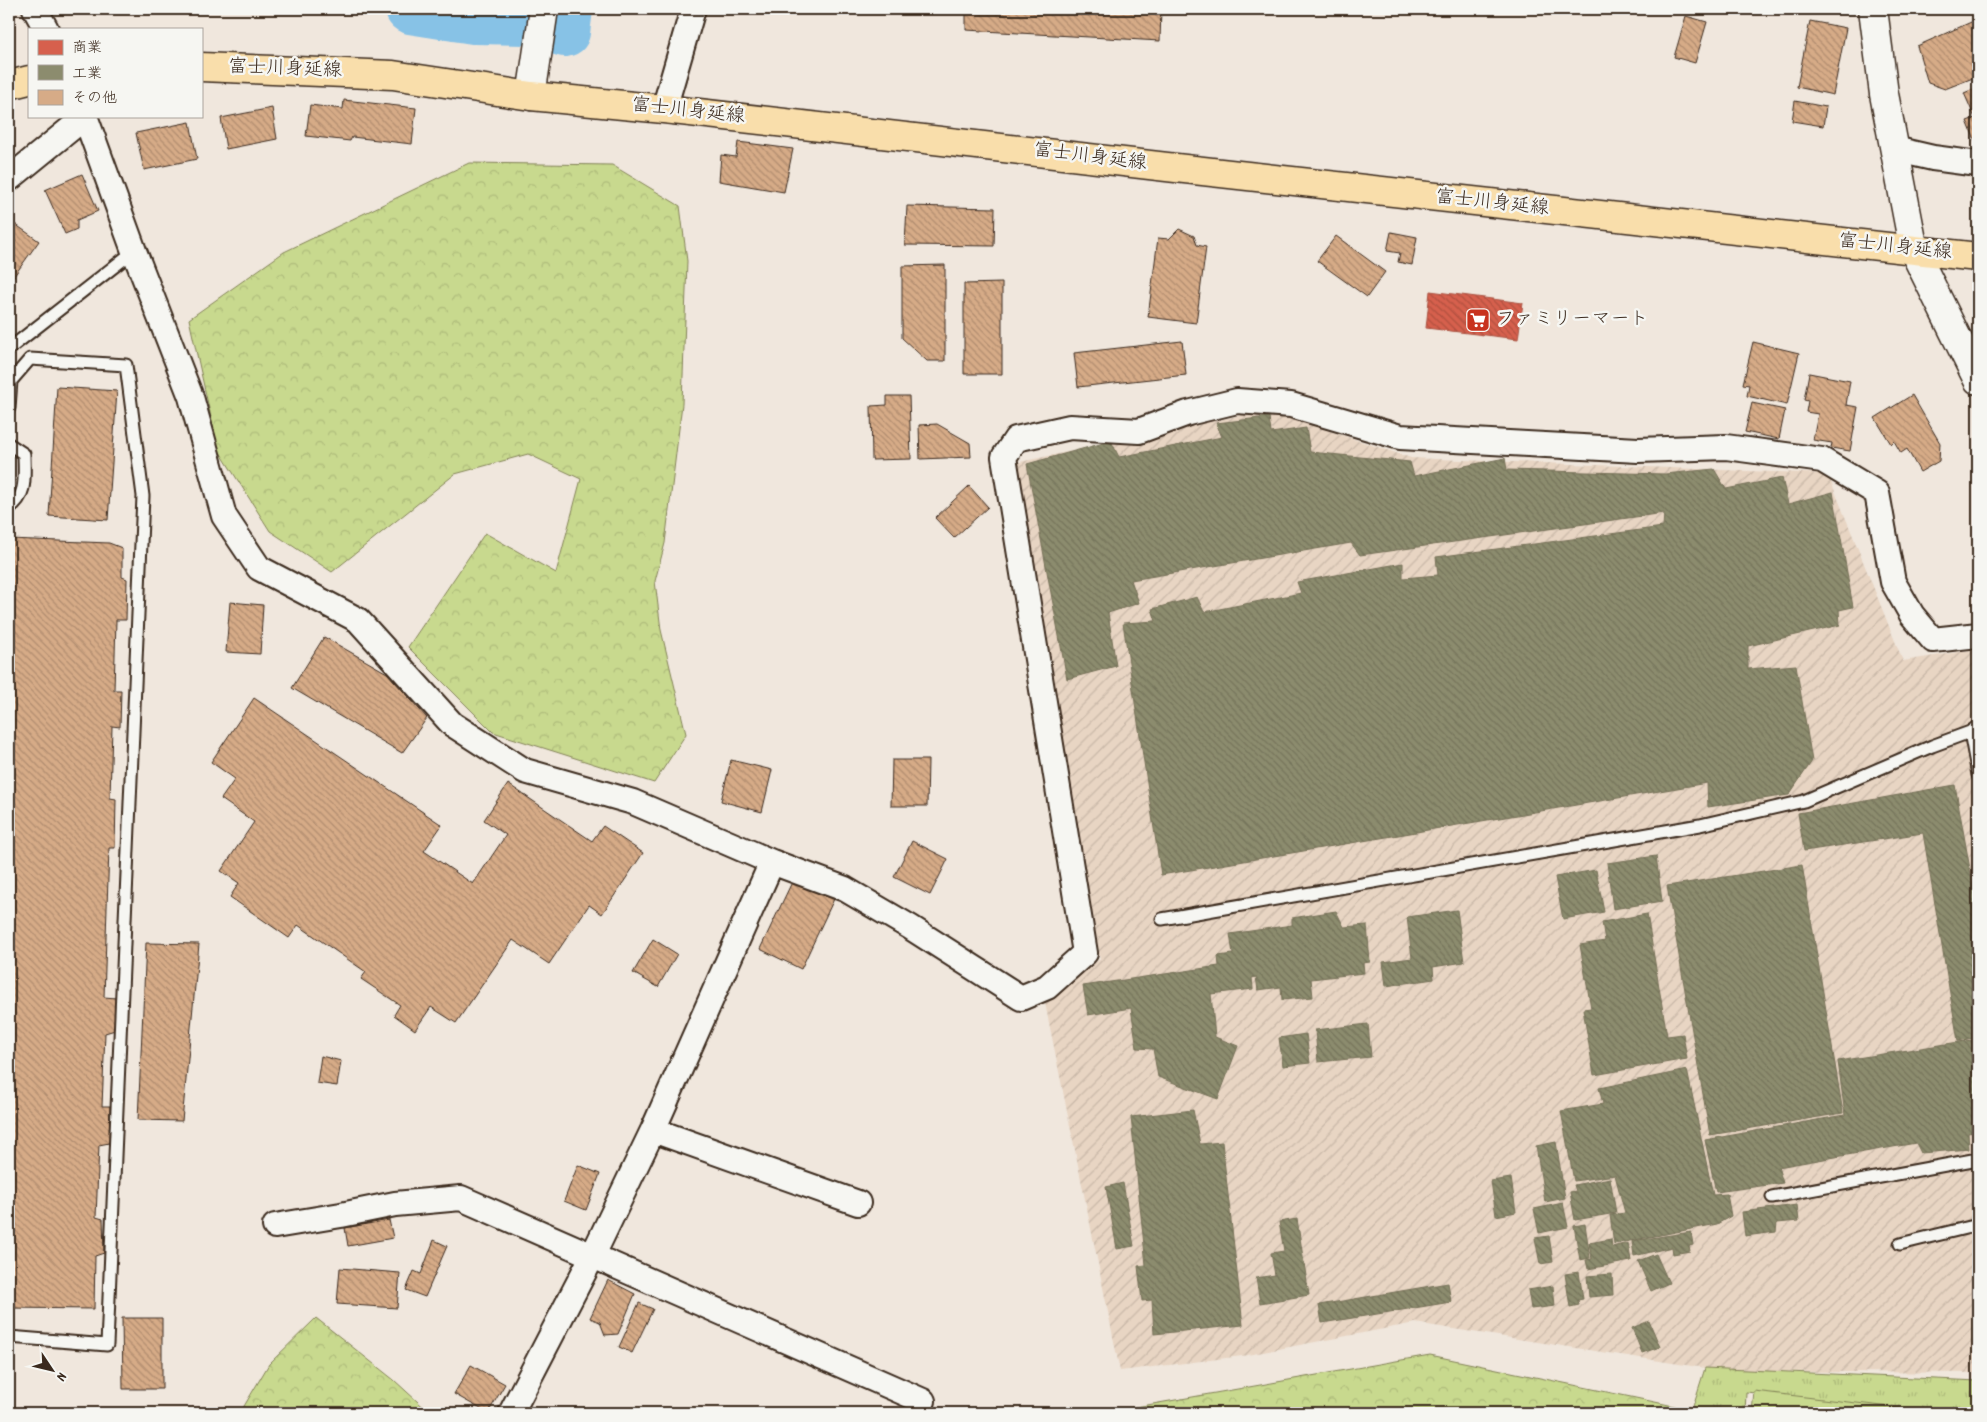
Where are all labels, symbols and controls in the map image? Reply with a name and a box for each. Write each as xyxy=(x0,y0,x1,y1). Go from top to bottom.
legend xyxy=(28,28,202,118)
text: 商業 xyxy=(72,38,102,60)
street label: 富士川身延線 xyxy=(228,55,342,85)
text: 工業 xyxy=(72,64,102,86)
text: その他 xyxy=(72,88,117,110)
street label: 富士川身延線 xyxy=(630,93,746,131)
street label: 富士川身延線 xyxy=(1032,138,1148,178)
street label: 富士川身延線 xyxy=(1434,185,1550,223)
street label: 富士川身延線 xyxy=(1837,229,1953,267)
supermarket icon: ファミリーマート xyxy=(1465,307,1491,333)
place label: ファミリーマート xyxy=(1496,307,1648,334)
north arrow xyxy=(28,1344,78,1394)
text: N xyxy=(51,1368,71,1385)

